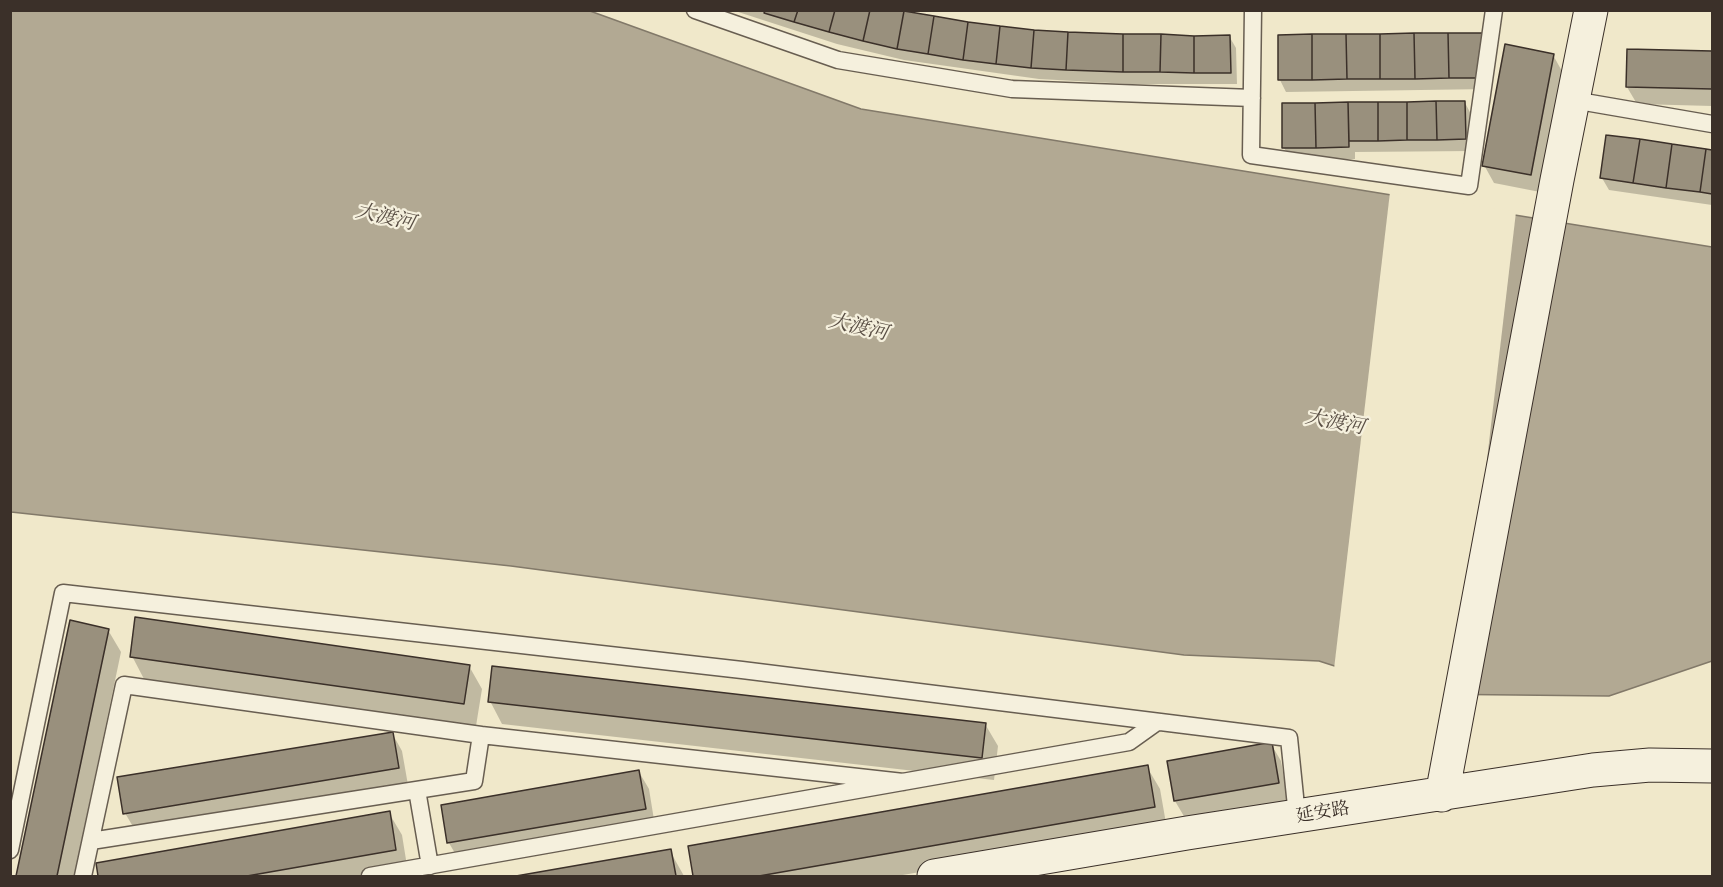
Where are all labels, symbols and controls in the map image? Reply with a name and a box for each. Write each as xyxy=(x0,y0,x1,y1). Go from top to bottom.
water label: 大渡河 xyxy=(353,200,417,236)
water label: 大渡河 xyxy=(826,310,890,346)
water label: 大渡河 xyxy=(1303,405,1367,441)
street label: 延安路 xyxy=(1295,798,1351,828)

